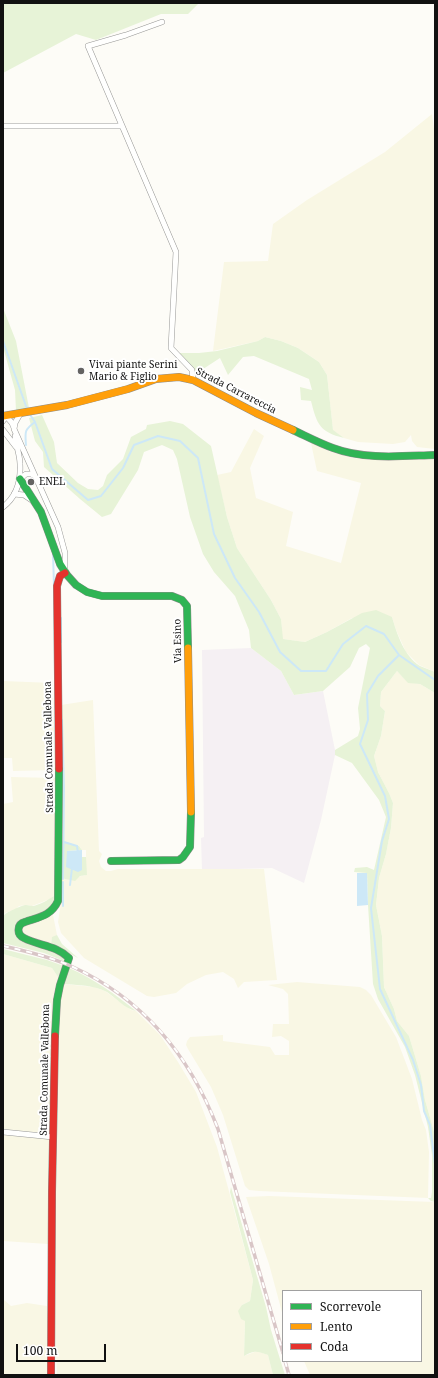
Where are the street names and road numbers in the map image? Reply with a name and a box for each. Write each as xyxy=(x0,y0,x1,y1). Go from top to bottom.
street label: Strada Carrareccia xyxy=(194,365,278,417)
street label: Via Esino xyxy=(172,619,184,663)
street label: Strada Comunale Vallebona xyxy=(42,681,56,813)
street label: Strada Comunale Vallebona xyxy=(38,1004,52,1136)

